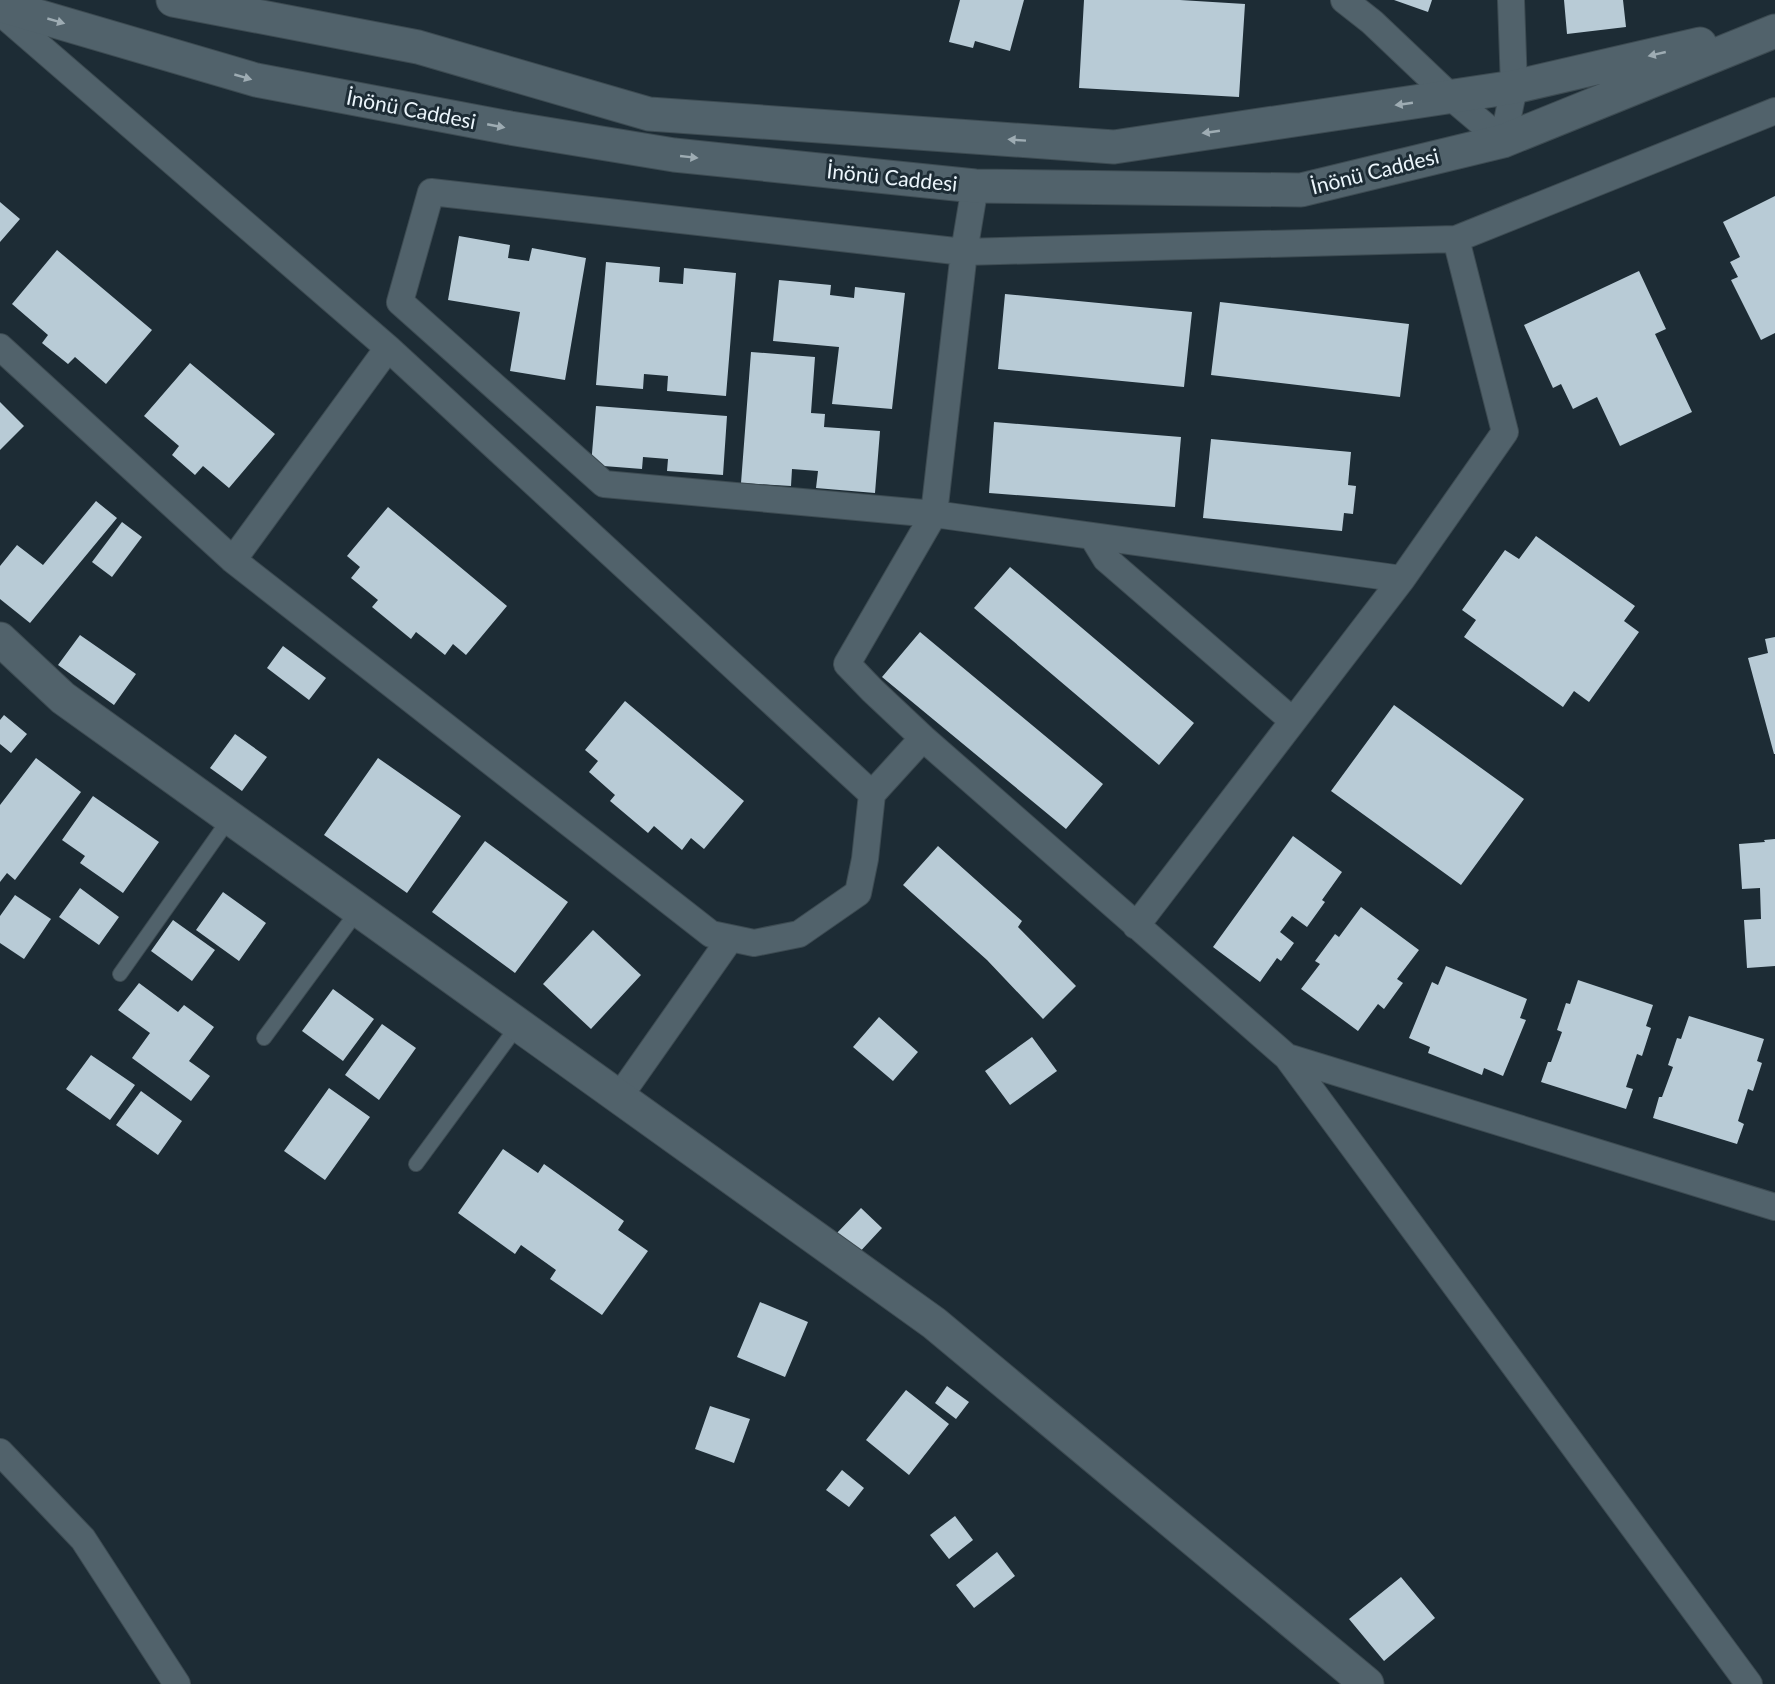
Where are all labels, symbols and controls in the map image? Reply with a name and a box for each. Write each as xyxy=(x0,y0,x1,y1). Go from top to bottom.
one-way arrow xyxy=(47,17,65,26)
one-way arrow xyxy=(1647,49,1666,59)
one-way arrow xyxy=(234,73,252,82)
street label: İnönü Caddesi xyxy=(344,84,478,133)
one-way arrow xyxy=(1394,99,1413,108)
one-way arrow xyxy=(487,121,506,130)
one-way arrow xyxy=(1201,128,1220,137)
one-way arrow xyxy=(1008,135,1027,145)
street label: İnönü Caddesi xyxy=(1308,143,1441,199)
one-way arrow xyxy=(679,152,698,162)
street label: İnönü Caddesi xyxy=(826,157,959,196)

